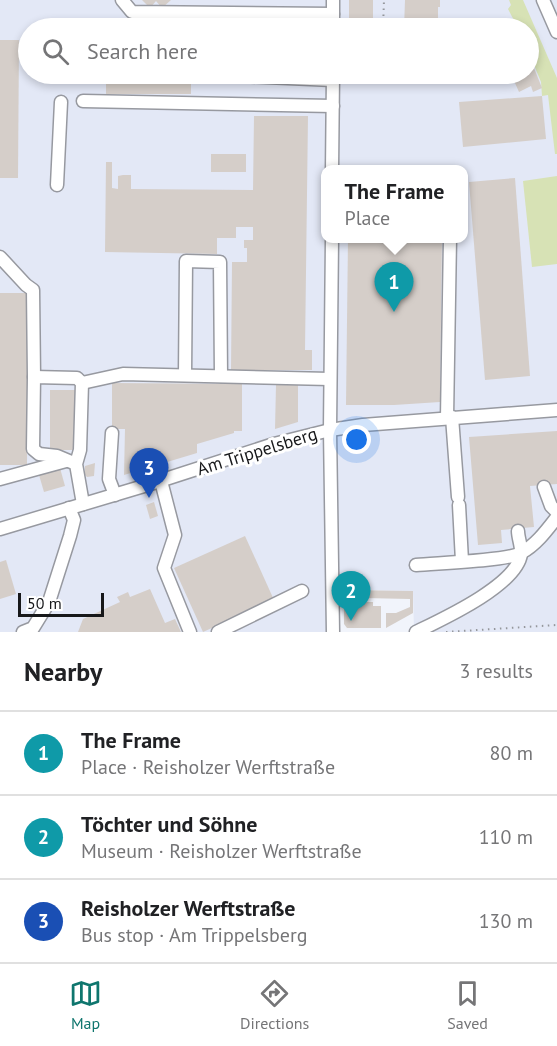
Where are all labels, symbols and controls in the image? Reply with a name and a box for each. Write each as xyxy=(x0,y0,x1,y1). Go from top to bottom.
search box xyxy=(18,18,539,84)
icon: search xyxy=(39,35,72,68)
text: Search here xyxy=(87,37,198,65)
popup xyxy=(321,165,468,243)
text: The Frame xyxy=(345,177,444,205)
text: Place xyxy=(345,205,390,231)
pin: 1 xyxy=(374,262,414,312)
street label: Am Trippelsberg xyxy=(194,422,320,480)
your location xyxy=(342,425,371,454)
pin: 3 xyxy=(130,448,168,498)
pin: 2 xyxy=(332,572,370,621)
scale bar xyxy=(18,590,104,618)
text: 50 m xyxy=(27,593,62,613)
text: Nearby xyxy=(24,655,102,688)
text: 3 results xyxy=(460,658,533,684)
text: The Frame xyxy=(81,726,181,754)
text: 1 xyxy=(38,740,49,766)
text: 80 m xyxy=(490,740,533,766)
text: Place · Reisholzer Werftstraße xyxy=(81,754,335,780)
text: Töchter und Söhne xyxy=(81,810,257,838)
text: 2 xyxy=(38,824,49,850)
text: 110 m xyxy=(479,824,533,850)
text: Museum · Reisholzer Werftstraße xyxy=(81,838,362,864)
text: Reisholzer Werftstraße xyxy=(81,894,296,922)
text: 3 xyxy=(38,908,49,934)
text: 130 m xyxy=(479,908,533,934)
text: Bus stop · Am Trippelsberg xyxy=(81,922,308,948)
tab: Map xyxy=(69,977,102,1033)
tab: Directions xyxy=(240,977,309,1033)
tab: Saved xyxy=(447,977,488,1033)

